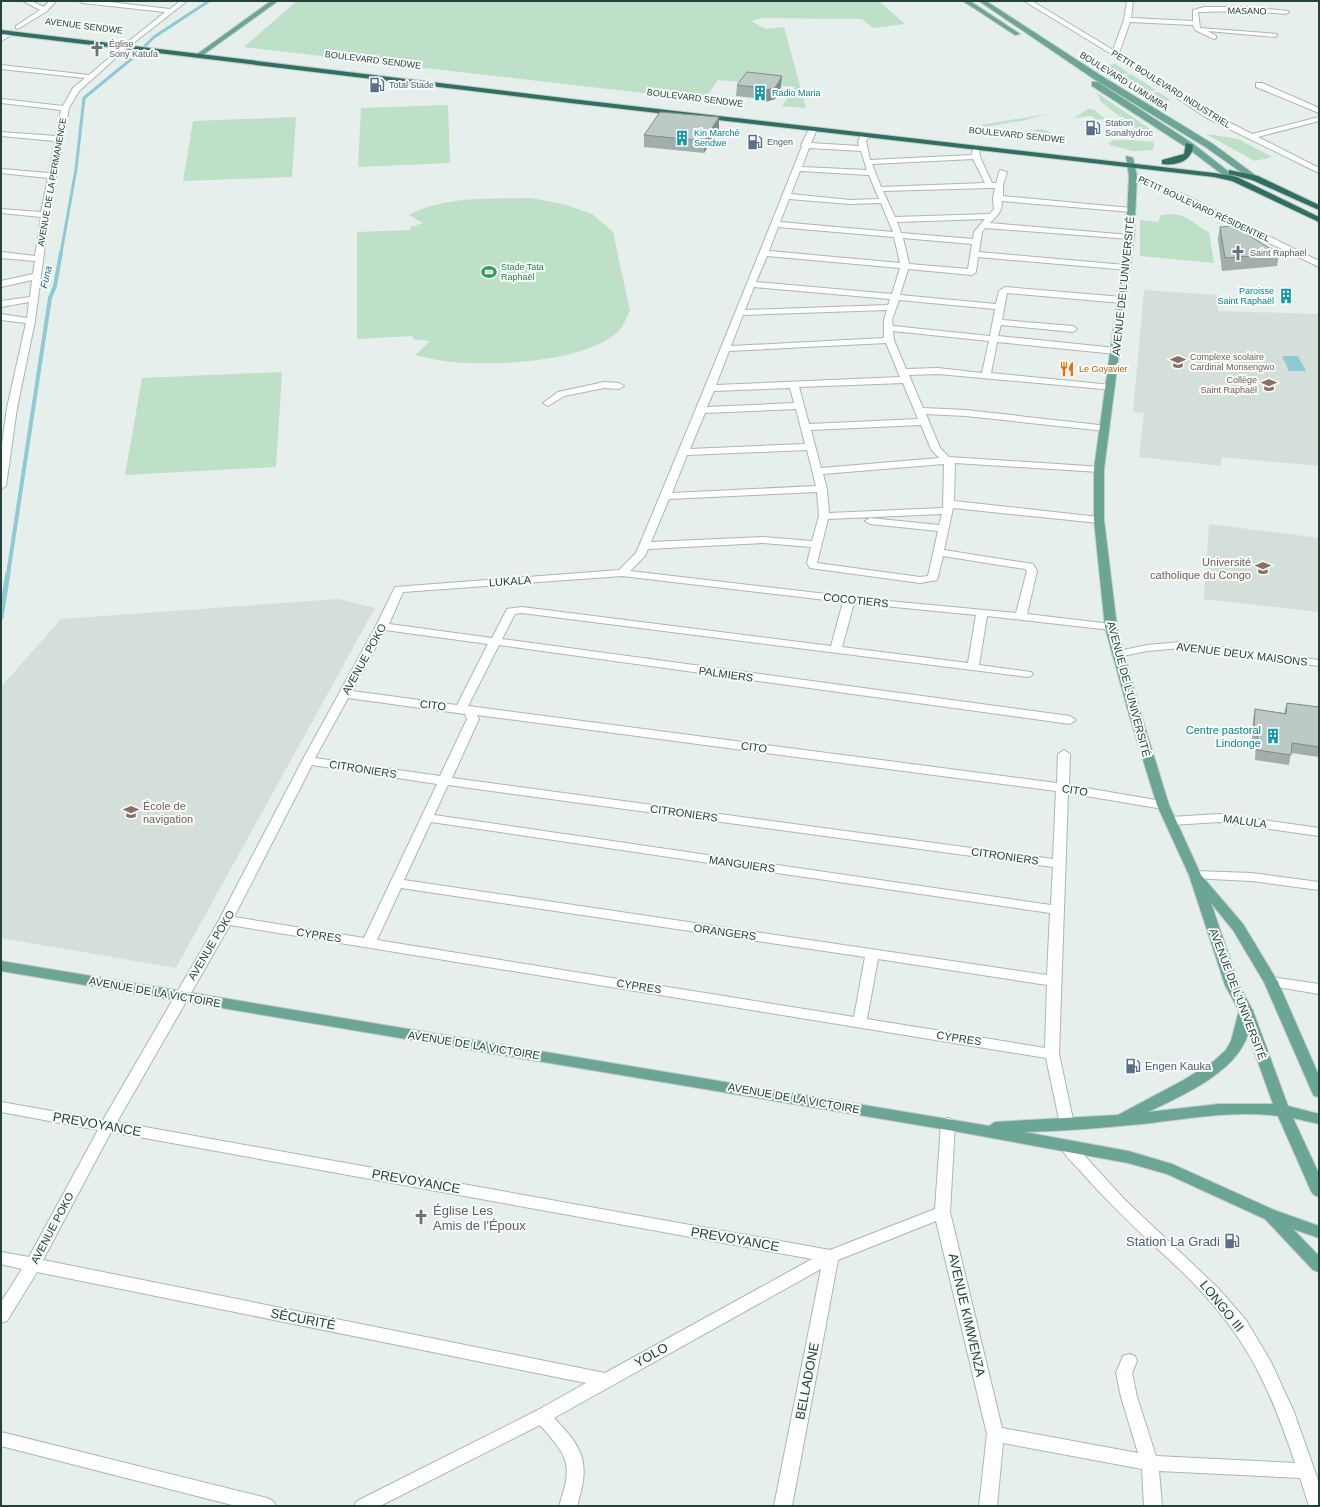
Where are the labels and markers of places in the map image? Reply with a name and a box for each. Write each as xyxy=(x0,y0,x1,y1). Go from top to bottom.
place label: Église Sony Katufa xyxy=(109,39,158,59)
church icon: Église Sony Katufa xyxy=(88,40,106,58)
fuel station icon: Total Stade xyxy=(368,76,386,94)
place label: Total Stade xyxy=(389,80,434,90)
building icon: Radio Maria xyxy=(751,84,769,102)
place label: Radio Maria xyxy=(772,88,821,98)
place label: Station Sonahydroc xyxy=(1105,118,1154,138)
fuel station icon: Station Sonahydroc xyxy=(1084,119,1102,137)
place label: Kin Marché Sendwe xyxy=(694,128,740,148)
building icon: Kin Marché Sendwe xyxy=(673,129,691,147)
fuel station icon: Engen xyxy=(746,133,764,151)
place label: Engen xyxy=(767,137,793,147)
church icon: Saint Raphaël xyxy=(1229,244,1247,262)
place label: Saint Raphaël xyxy=(1250,248,1307,258)
place label: Stade Tata Raphaël xyxy=(501,262,544,282)
sports icon: Stade Tata Raphaël xyxy=(480,263,498,281)
place label: Paroisse Saint Raphaël xyxy=(1217,286,1274,306)
building icon: Paroisse Saint Raphaël xyxy=(1277,287,1295,305)
place label: Complexe scolaire Cardinal Monsengwo xyxy=(1190,352,1275,372)
school or university icon: Complexe scolaire Cardinal Monsengwo xyxy=(1169,353,1187,371)
restaurant icon: Le Goyavier xyxy=(1058,360,1076,378)
place label: Le Goyavier xyxy=(1079,364,1128,374)
place label: Collège Saint Raphaël xyxy=(1200,375,1257,395)
school or university icon: Collège Saint Raphaël xyxy=(1260,376,1278,394)
place label: Université catholique du Congo xyxy=(1150,556,1251,581)
school or university icon: Université catholique du Congo xyxy=(1254,559,1272,577)
place label: Centre pastoral Lindonge xyxy=(1186,724,1261,749)
building icon: Centre pastoral Lindonge xyxy=(1264,727,1282,745)
place label: École de navigation xyxy=(143,800,193,825)
school or university icon: École de navigation xyxy=(122,803,140,821)
fuel station icon: Engen Kauka xyxy=(1124,1057,1142,1075)
place label: Engen Kauka xyxy=(1145,1060,1212,1072)
place label: Église Les Amis de l'Époux xyxy=(433,1203,526,1233)
church icon: Église Les Amis de l'Époux xyxy=(412,1208,430,1226)
fuel station icon: Station La Gradi xyxy=(1223,1232,1241,1250)
place label: Station La Gradi xyxy=(1126,1234,1220,1249)

